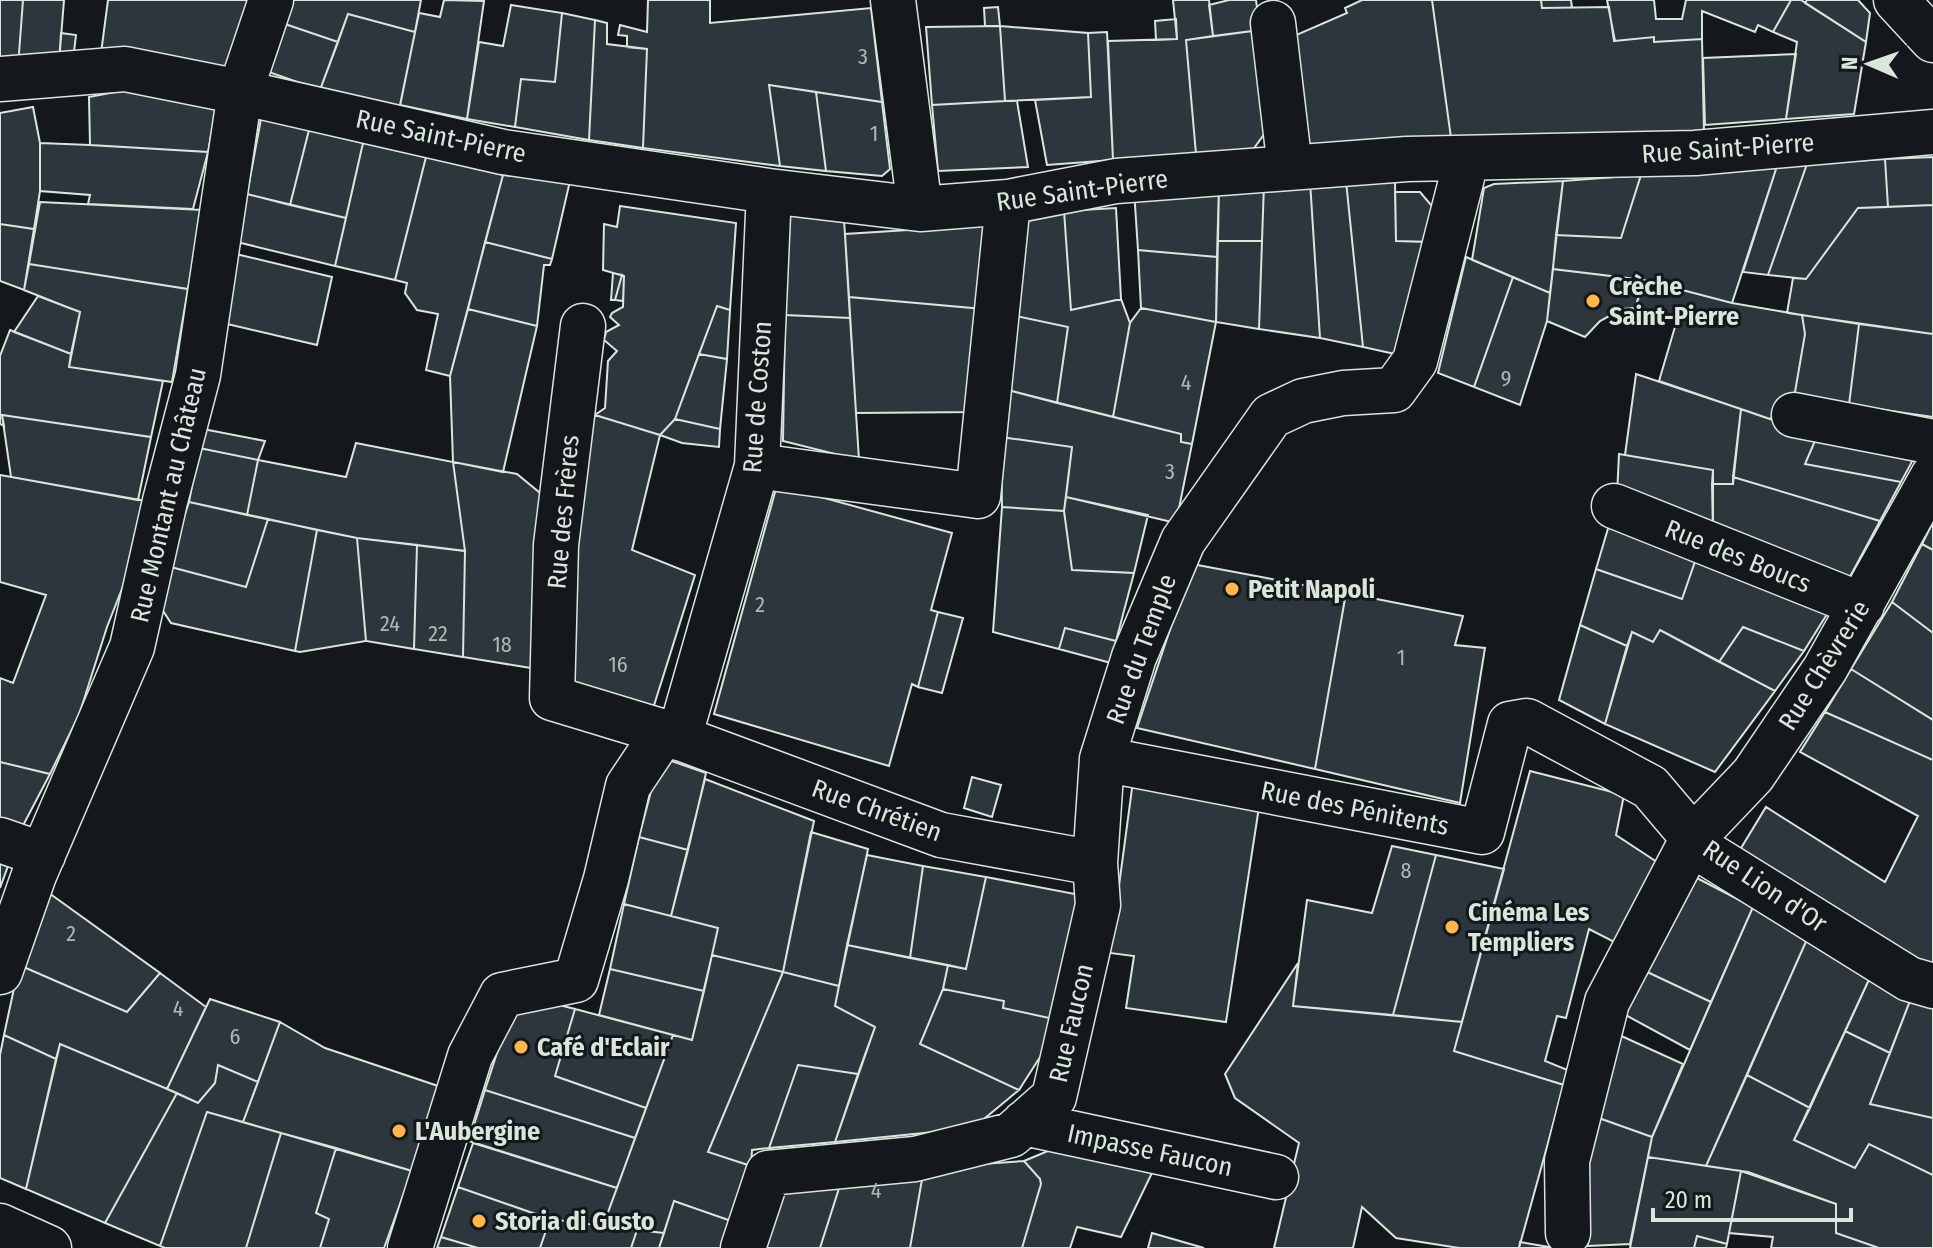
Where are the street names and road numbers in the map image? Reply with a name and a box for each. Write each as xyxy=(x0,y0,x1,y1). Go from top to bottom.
street label: Rue Saint-Pierre xyxy=(353,103,529,170)
street label: Rue Saint-Pierre xyxy=(1641,127,1815,170)
street label: Rue Saint-Pierre xyxy=(994,163,1170,218)
street label: Rue de Coston xyxy=(737,320,778,474)
street label: Rue Montant au Château xyxy=(124,365,213,626)
street label: Rue des Frères xyxy=(541,434,586,590)
street label: Rue des Boucs xyxy=(1660,513,1815,600)
street label: Rue du Temple xyxy=(1100,570,1183,728)
street label: Rue Chèvrerie xyxy=(1772,595,1877,736)
street label: Rue Chrétien xyxy=(808,773,946,848)
street label: Rue des Pénitents xyxy=(1258,775,1452,842)
street label: Rue Lion d'Or xyxy=(1697,834,1833,939)
street label: Rue Faucon xyxy=(1043,961,1100,1086)
street label: Impasse Faucon xyxy=(1064,1118,1235,1183)

